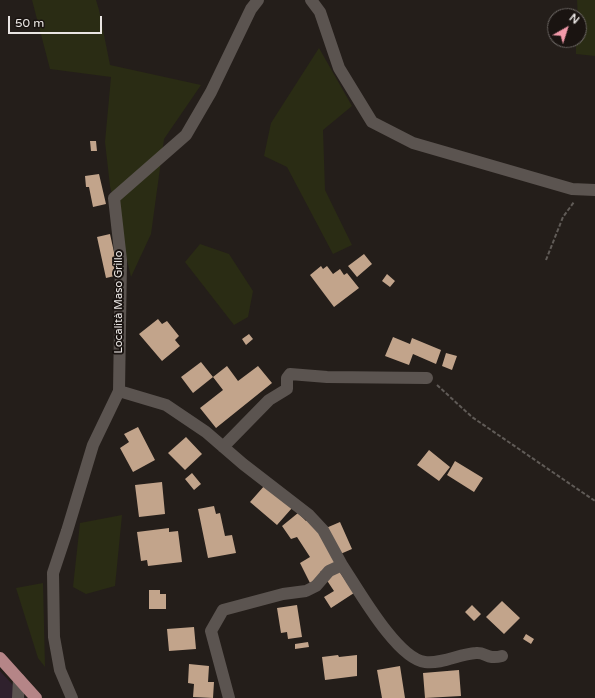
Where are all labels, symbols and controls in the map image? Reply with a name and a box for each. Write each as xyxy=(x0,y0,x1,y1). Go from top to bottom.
scale bar xyxy=(10,8,104,34)
north arrow xyxy=(547,8,587,48)
text: N xyxy=(567,11,582,27)
text: 50 m xyxy=(15,16,44,30)
street label: Località Maso Grillo xyxy=(112,251,126,353)

